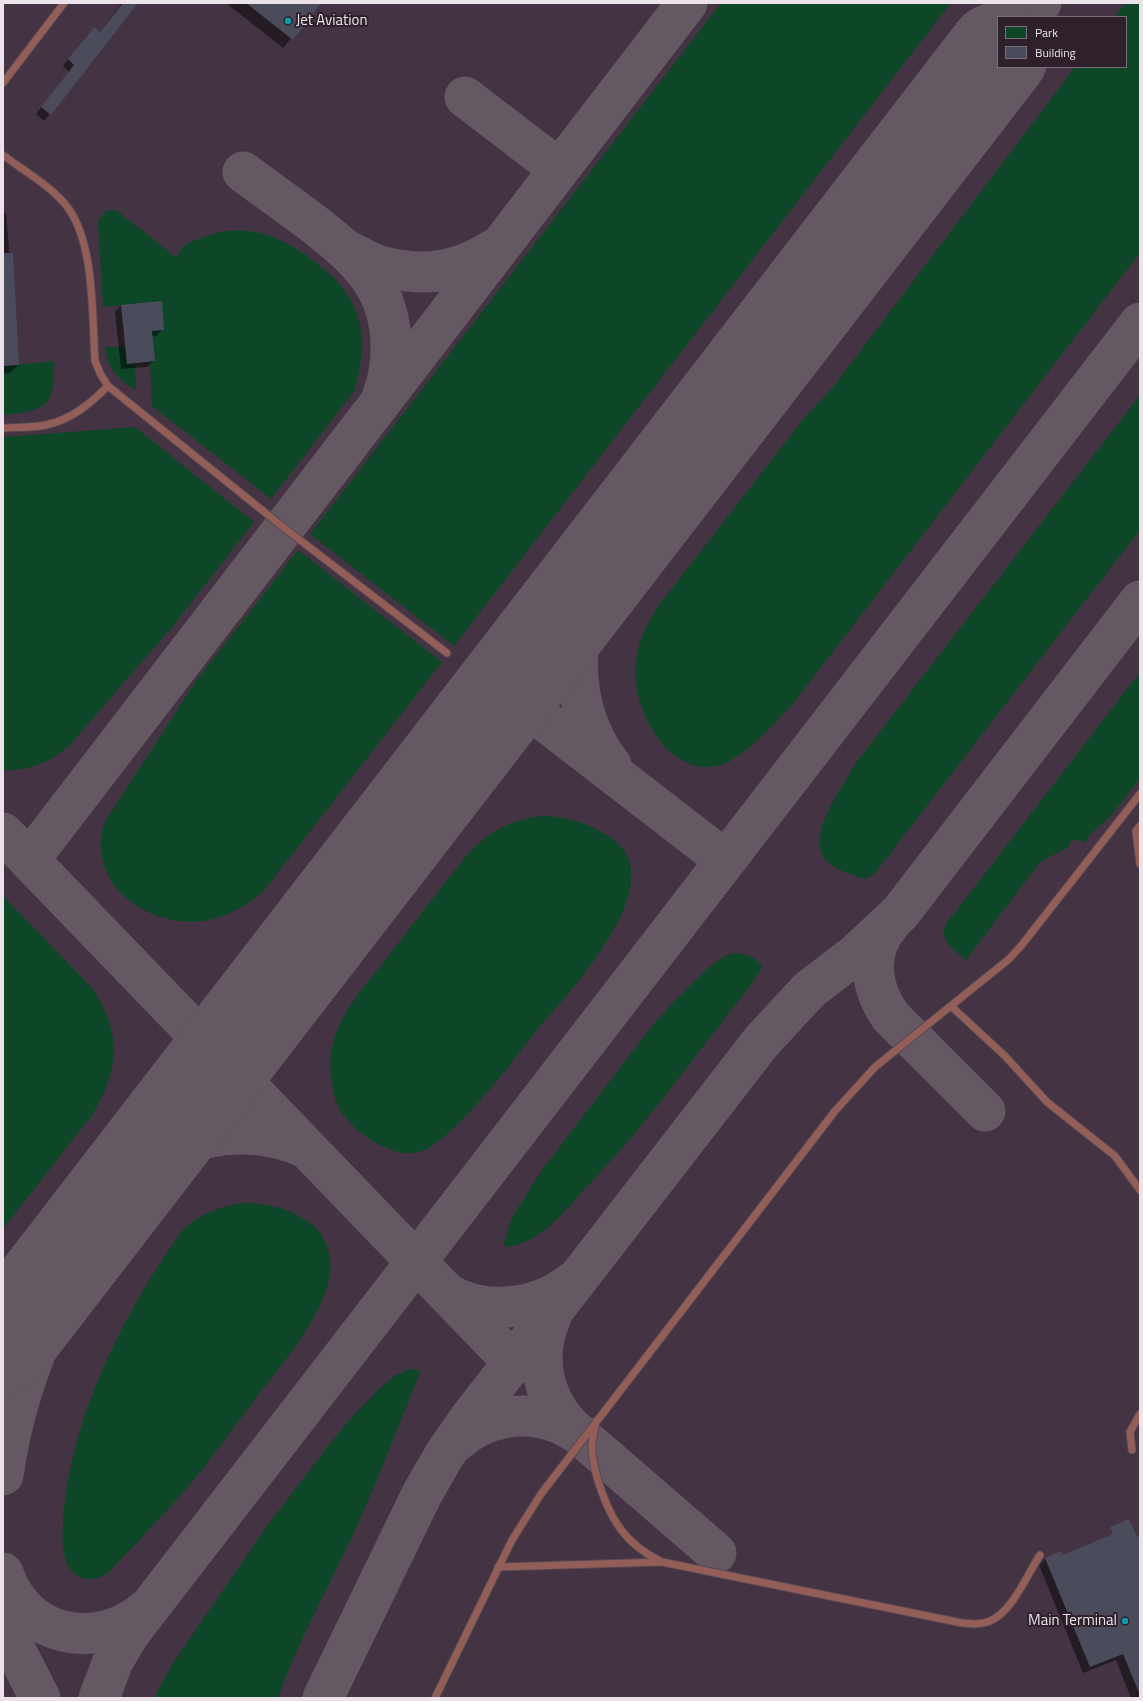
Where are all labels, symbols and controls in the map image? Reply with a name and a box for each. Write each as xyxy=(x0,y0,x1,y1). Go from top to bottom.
place label: Jet Aviation xyxy=(296,12,368,30)
marker: Jet Aviation xyxy=(283,16,293,26)
legend xyxy=(997,16,1127,68)
text: Park xyxy=(1035,23,1058,42)
text: Building xyxy=(1035,43,1076,62)
place label: Main Terminal xyxy=(1028,1612,1117,1630)
marker: Main Terminal xyxy=(1120,1616,1130,1626)

